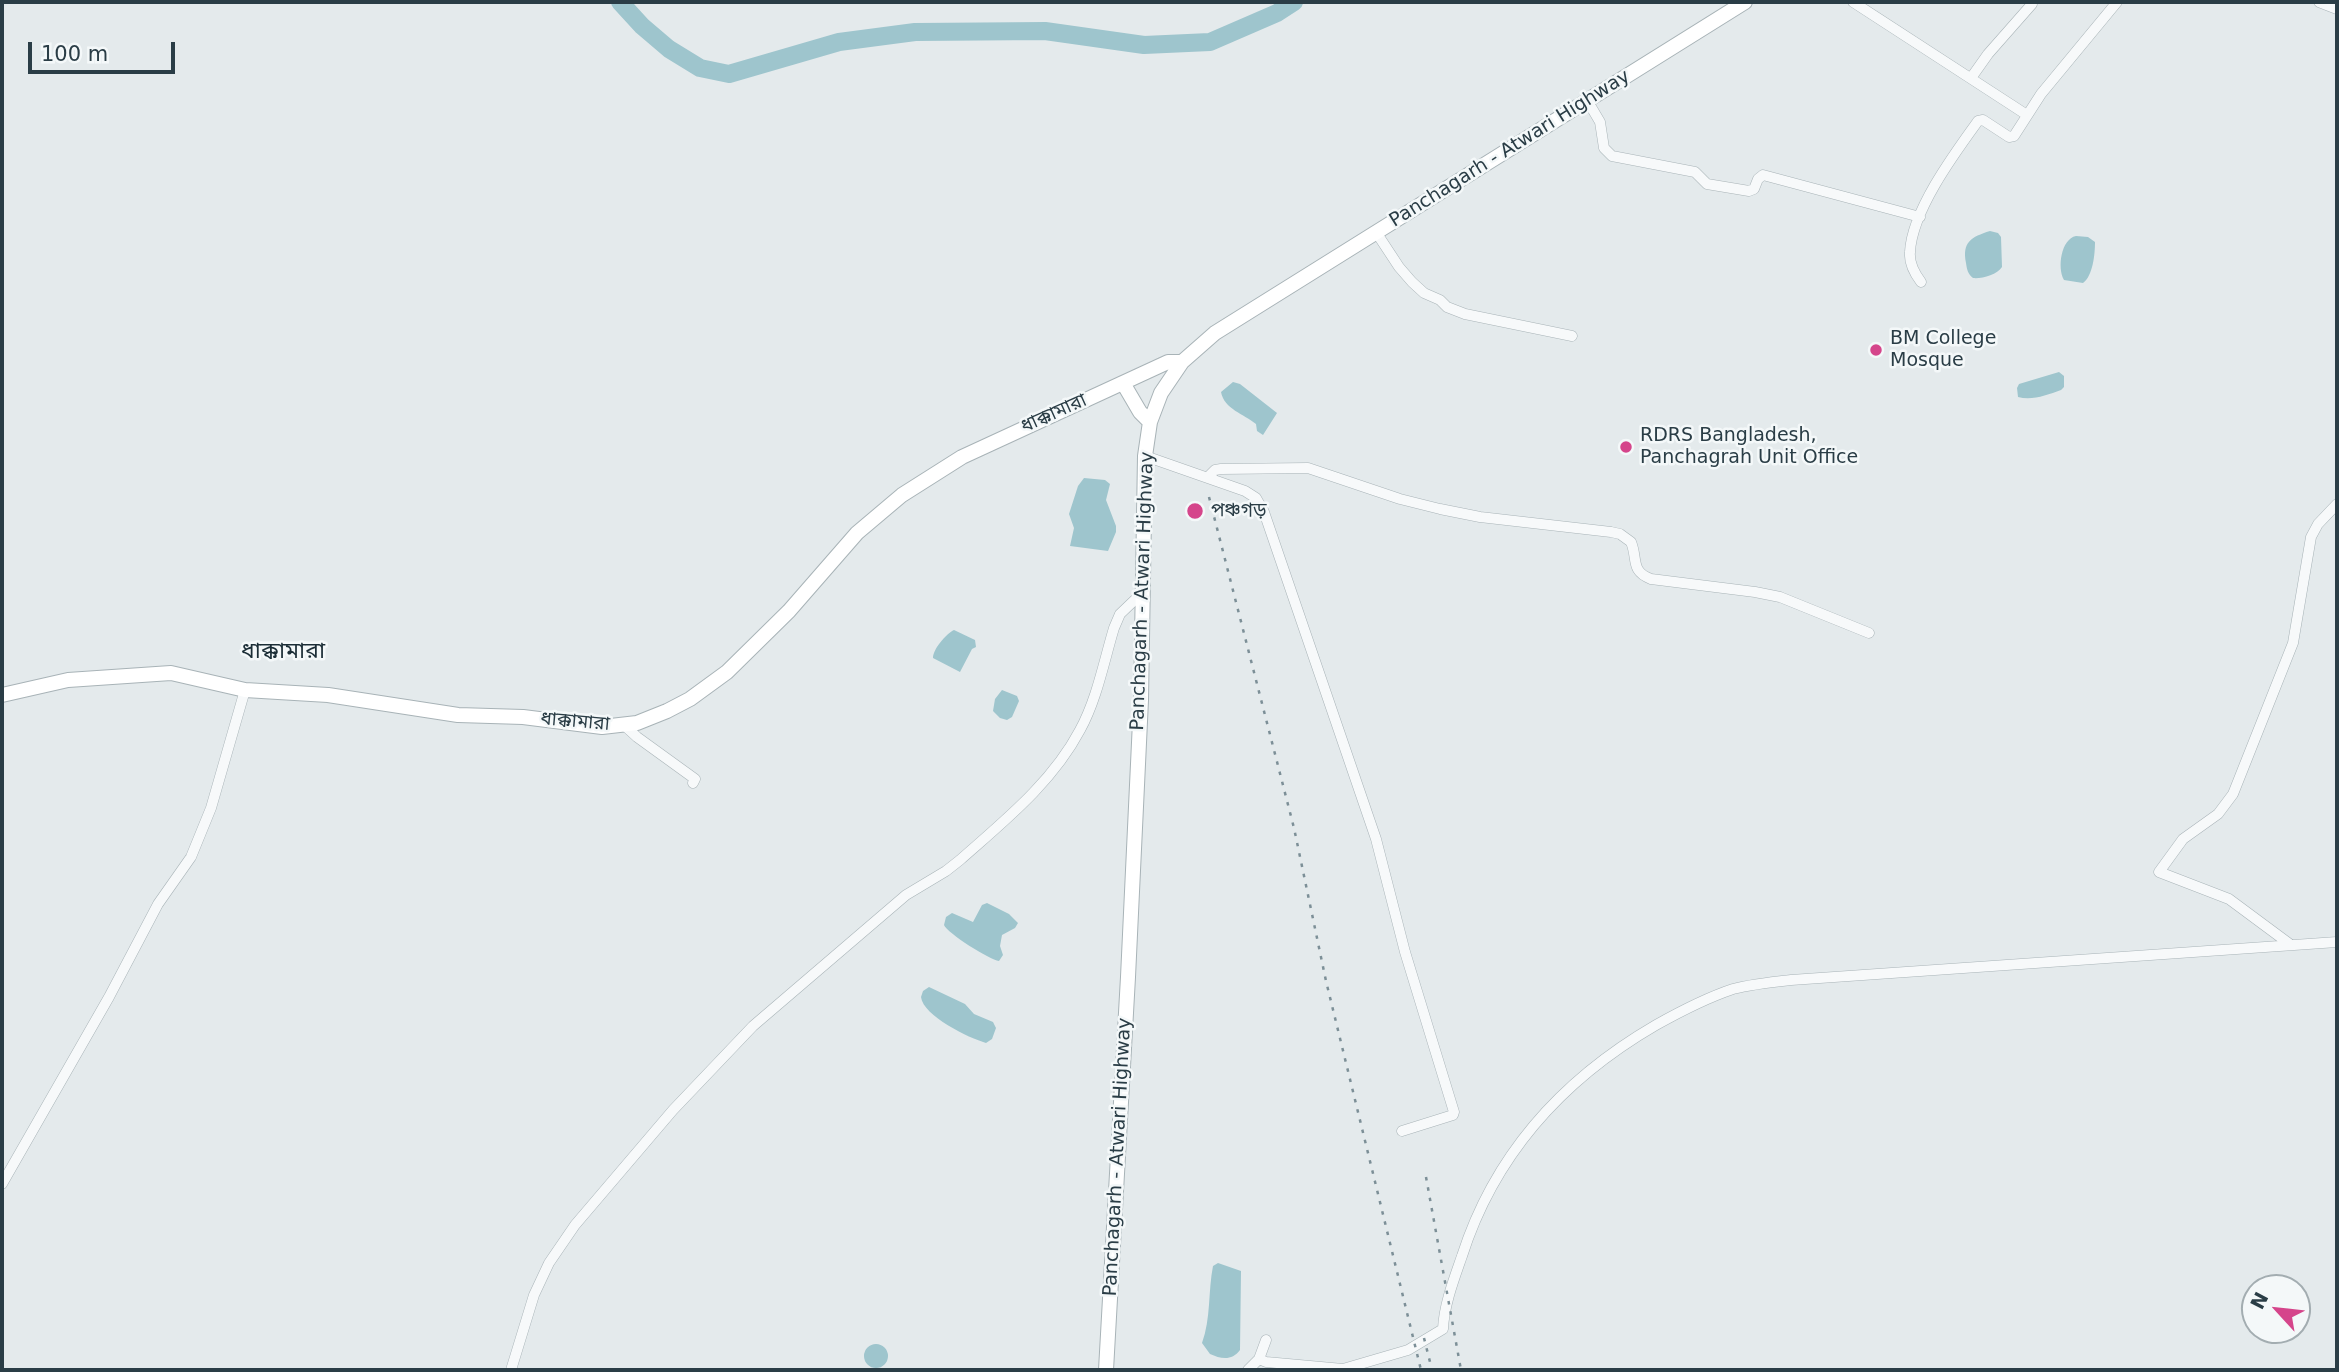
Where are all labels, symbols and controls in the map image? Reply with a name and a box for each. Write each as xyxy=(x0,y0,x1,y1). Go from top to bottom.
scale bar xyxy=(32,28,178,72)
text: 100 m xyxy=(41,42,108,66)
street label: Panchagarh - Atwari Highway xyxy=(1386,65,1634,233)
place label: BM College Mosque xyxy=(1890,328,1996,372)
marker: BM College Mosque xyxy=(1868,342,1884,358)
street label: ধাক্কামারা xyxy=(1018,389,1090,439)
place label: RDRS Bangladesh, Panchagrah Unit Office xyxy=(1640,425,1858,469)
marker: RDRS Bangladesh, Panchagrah Unit Office xyxy=(1618,439,1634,455)
street label: Panchagarh - Atwari Highway xyxy=(1127,451,1159,731)
place label: পঞ্চগড় xyxy=(1211,500,1267,522)
marker: পঞ্চগড় xyxy=(1185,501,1205,521)
district label: ধাক্কামারা xyxy=(241,638,325,666)
street label: ধাক্কামারা xyxy=(539,708,611,736)
street label: Panchagarh - Atwari Highway xyxy=(1099,1017,1137,1297)
north arrow xyxy=(2241,1274,2311,1344)
text: N xyxy=(2246,1288,2272,1312)

